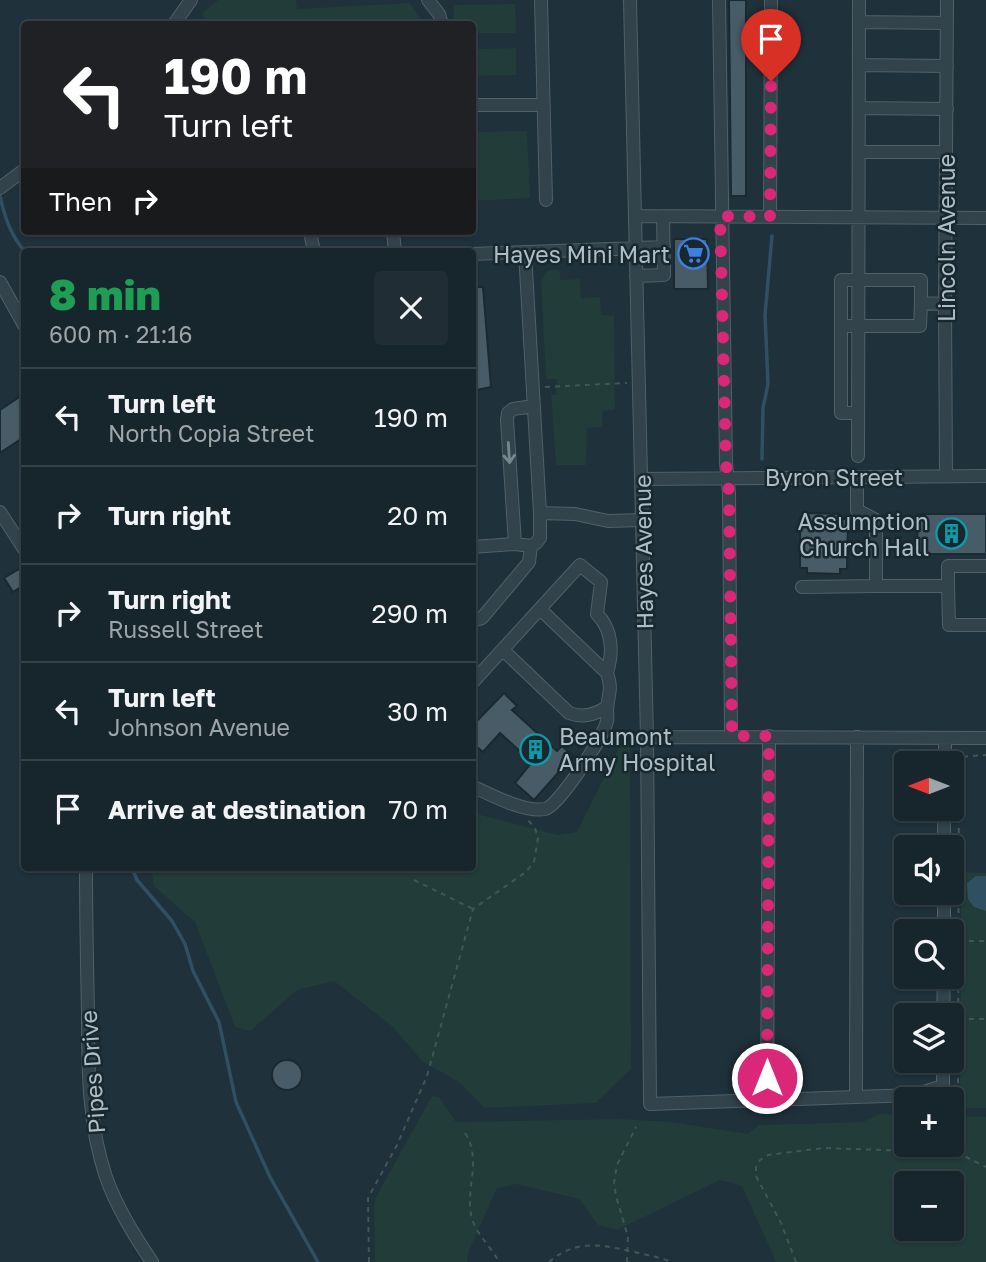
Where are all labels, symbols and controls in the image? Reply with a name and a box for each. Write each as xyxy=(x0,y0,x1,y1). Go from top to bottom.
pin xyxy=(741,9,801,81)
icon: arrive xyxy=(752,20,790,58)
text: 190 m xyxy=(164,46,307,105)
icon: left xyxy=(49,49,140,140)
text: Turn left xyxy=(164,106,293,144)
street label: Lincoln Avenue xyxy=(932,154,960,322)
icon: right xyxy=(126,182,164,220)
text: Then xyxy=(49,186,112,217)
supermarket icon: Hayes Mini Mart xyxy=(676,237,710,271)
place label: Hayes Mini Mart xyxy=(493,240,670,268)
text: 8 min xyxy=(49,269,161,319)
button: close xyxy=(374,271,448,345)
text: 600 m · 21:16 xyxy=(49,320,192,348)
text: Turn left xyxy=(108,388,216,419)
icon: left xyxy=(49,398,87,436)
text: 190 m xyxy=(374,402,448,433)
text: North Copia Street xyxy=(108,419,314,447)
one-way arrow xyxy=(503,441,516,464)
street label: Byron Street xyxy=(765,463,903,491)
street label: Hayes Avenue xyxy=(628,474,658,630)
icon: right xyxy=(49,496,87,534)
text: Turn right xyxy=(108,500,231,531)
text: 20 m xyxy=(387,500,448,531)
place label: Assumption Church Hall xyxy=(798,507,929,561)
building icon: Assumption Church Hall xyxy=(935,517,969,551)
text: Turn right xyxy=(108,584,231,615)
icon: right xyxy=(49,594,87,632)
text: 290 m xyxy=(372,598,448,629)
text: Russell Street xyxy=(108,615,263,643)
text: Turn left xyxy=(108,682,216,713)
icon: left xyxy=(49,692,87,730)
text: 30 m xyxy=(387,696,448,727)
text: Johnson Avenue xyxy=(108,713,290,741)
place label: Beaumont Army Hospital xyxy=(559,722,715,776)
building icon: Beaumont Army Hospital xyxy=(519,732,553,766)
north arrow xyxy=(894,751,964,821)
map controls xyxy=(894,751,964,1241)
icon: arrive xyxy=(49,790,87,828)
text: Arrive at destination xyxy=(108,794,366,825)
text: 70 m xyxy=(389,794,448,825)
button: sound xyxy=(894,835,964,905)
button: search xyxy=(894,919,964,989)
button: layers xyxy=(894,1003,964,1073)
street label: Pipes Drive xyxy=(74,1009,110,1135)
position arrow xyxy=(730,1041,804,1115)
button: + xyxy=(894,1087,964,1157)
button: − xyxy=(894,1171,964,1241)

